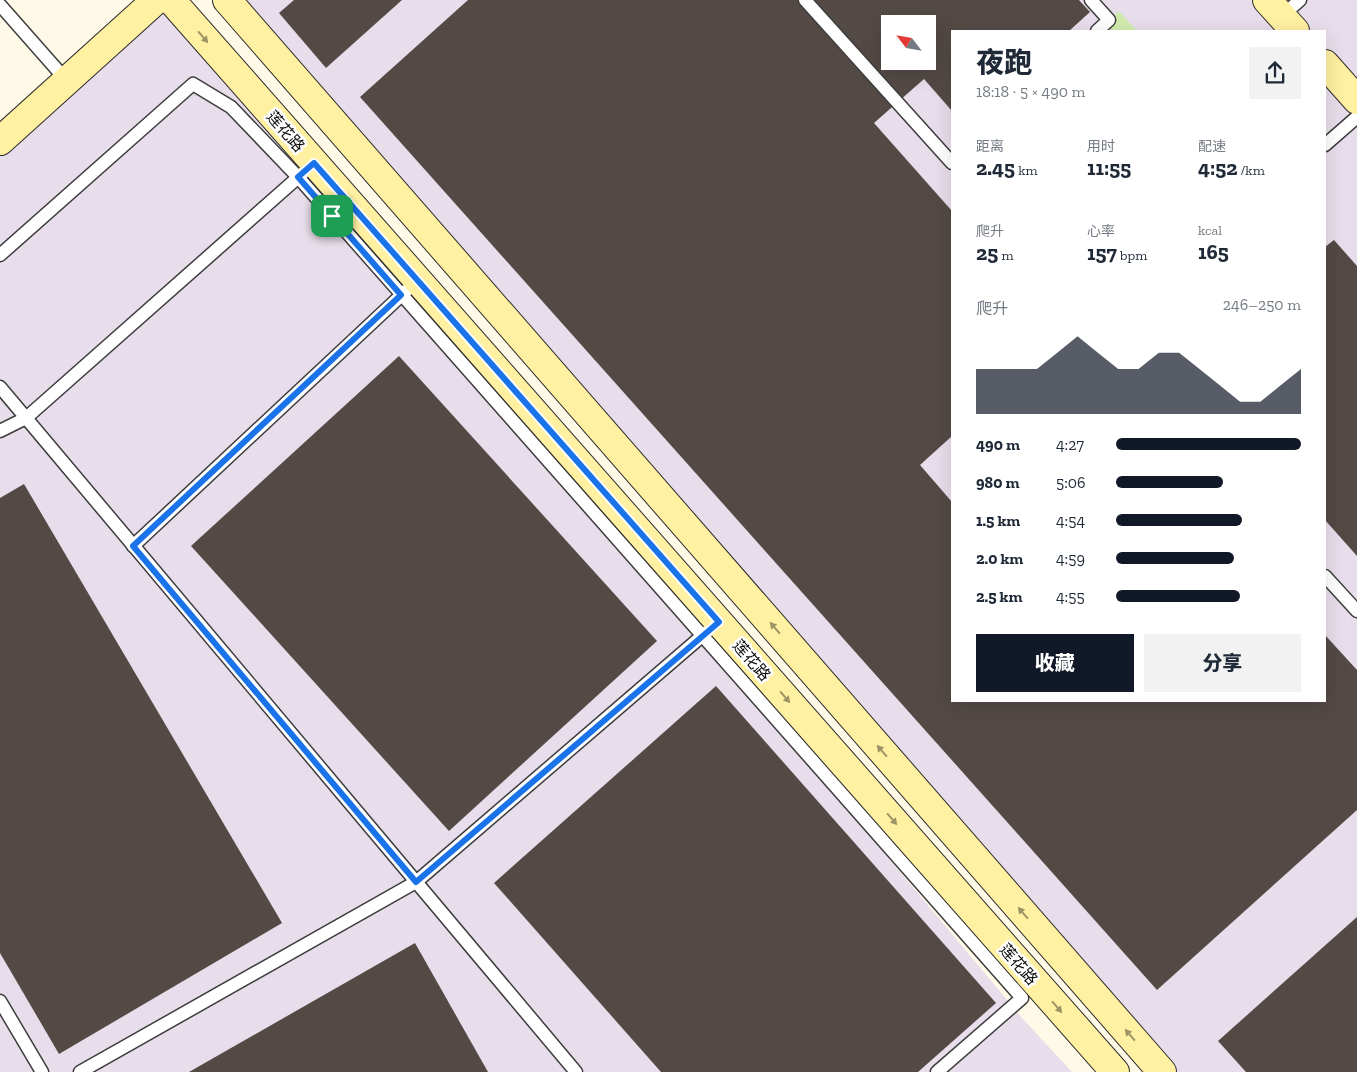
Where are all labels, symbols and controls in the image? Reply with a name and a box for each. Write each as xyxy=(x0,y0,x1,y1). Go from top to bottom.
north arrow xyxy=(881,15,936,70)
map controls xyxy=(881,15,936,70)
one-way arrow xyxy=(197,30,209,42)
text: 夜跑 xyxy=(976,46,1032,79)
button: share xyxy=(1249,47,1301,99)
text: 18:18 · 5 × 490 m xyxy=(976,82,1085,101)
street label: 莲花路 xyxy=(263,107,309,156)
text: 距离 xyxy=(976,138,1004,155)
text: 用时 xyxy=(1087,138,1115,155)
text: 配速 xyxy=(1198,138,1226,155)
text: 2.45 xyxy=(976,155,1015,180)
text: 11:55 xyxy=(1087,155,1131,180)
text: 4:52 xyxy=(1198,155,1237,180)
text: km xyxy=(1015,162,1038,179)
text: /km xyxy=(1237,162,1265,179)
pin xyxy=(311,195,353,237)
icon: arrive xyxy=(318,202,346,230)
text: kcal xyxy=(1198,222,1222,239)
text: 爬升 xyxy=(976,223,1004,240)
text: 心率 xyxy=(1087,223,1115,240)
text: 165 xyxy=(1198,239,1229,264)
text: 25 xyxy=(976,240,998,265)
text: 157 xyxy=(1087,240,1117,265)
text: m xyxy=(998,247,1014,264)
text: bpm xyxy=(1117,247,1147,264)
text: 246–250 m xyxy=(1223,295,1301,314)
text: 爬升 xyxy=(976,299,1008,318)
text: 490 m xyxy=(976,435,1020,454)
text: 4:27 xyxy=(1056,435,1084,454)
text: 980 m xyxy=(976,473,1019,492)
text: 5:06 xyxy=(1056,473,1086,492)
text: 1.5 km xyxy=(976,511,1020,530)
text: 4:54 xyxy=(1056,511,1085,530)
text: 2.0 km xyxy=(976,549,1023,568)
text: 4:59 xyxy=(1056,549,1085,568)
text: 2.5 km xyxy=(976,587,1022,606)
text: 4:55 xyxy=(1056,587,1085,606)
one-way arrow xyxy=(770,622,781,635)
button: 收藏 xyxy=(976,634,1134,692)
button: 分享 xyxy=(1144,634,1301,692)
street label: 莲花路 xyxy=(729,636,775,685)
one-way arrow xyxy=(779,691,790,704)
one-way arrow xyxy=(876,745,888,757)
one-way arrow xyxy=(886,813,898,825)
one-way arrow xyxy=(1018,906,1029,919)
street label: 莲花路 xyxy=(996,940,1042,989)
one-way arrow xyxy=(1051,1000,1063,1012)
one-way arrow xyxy=(1124,1030,1136,1042)

